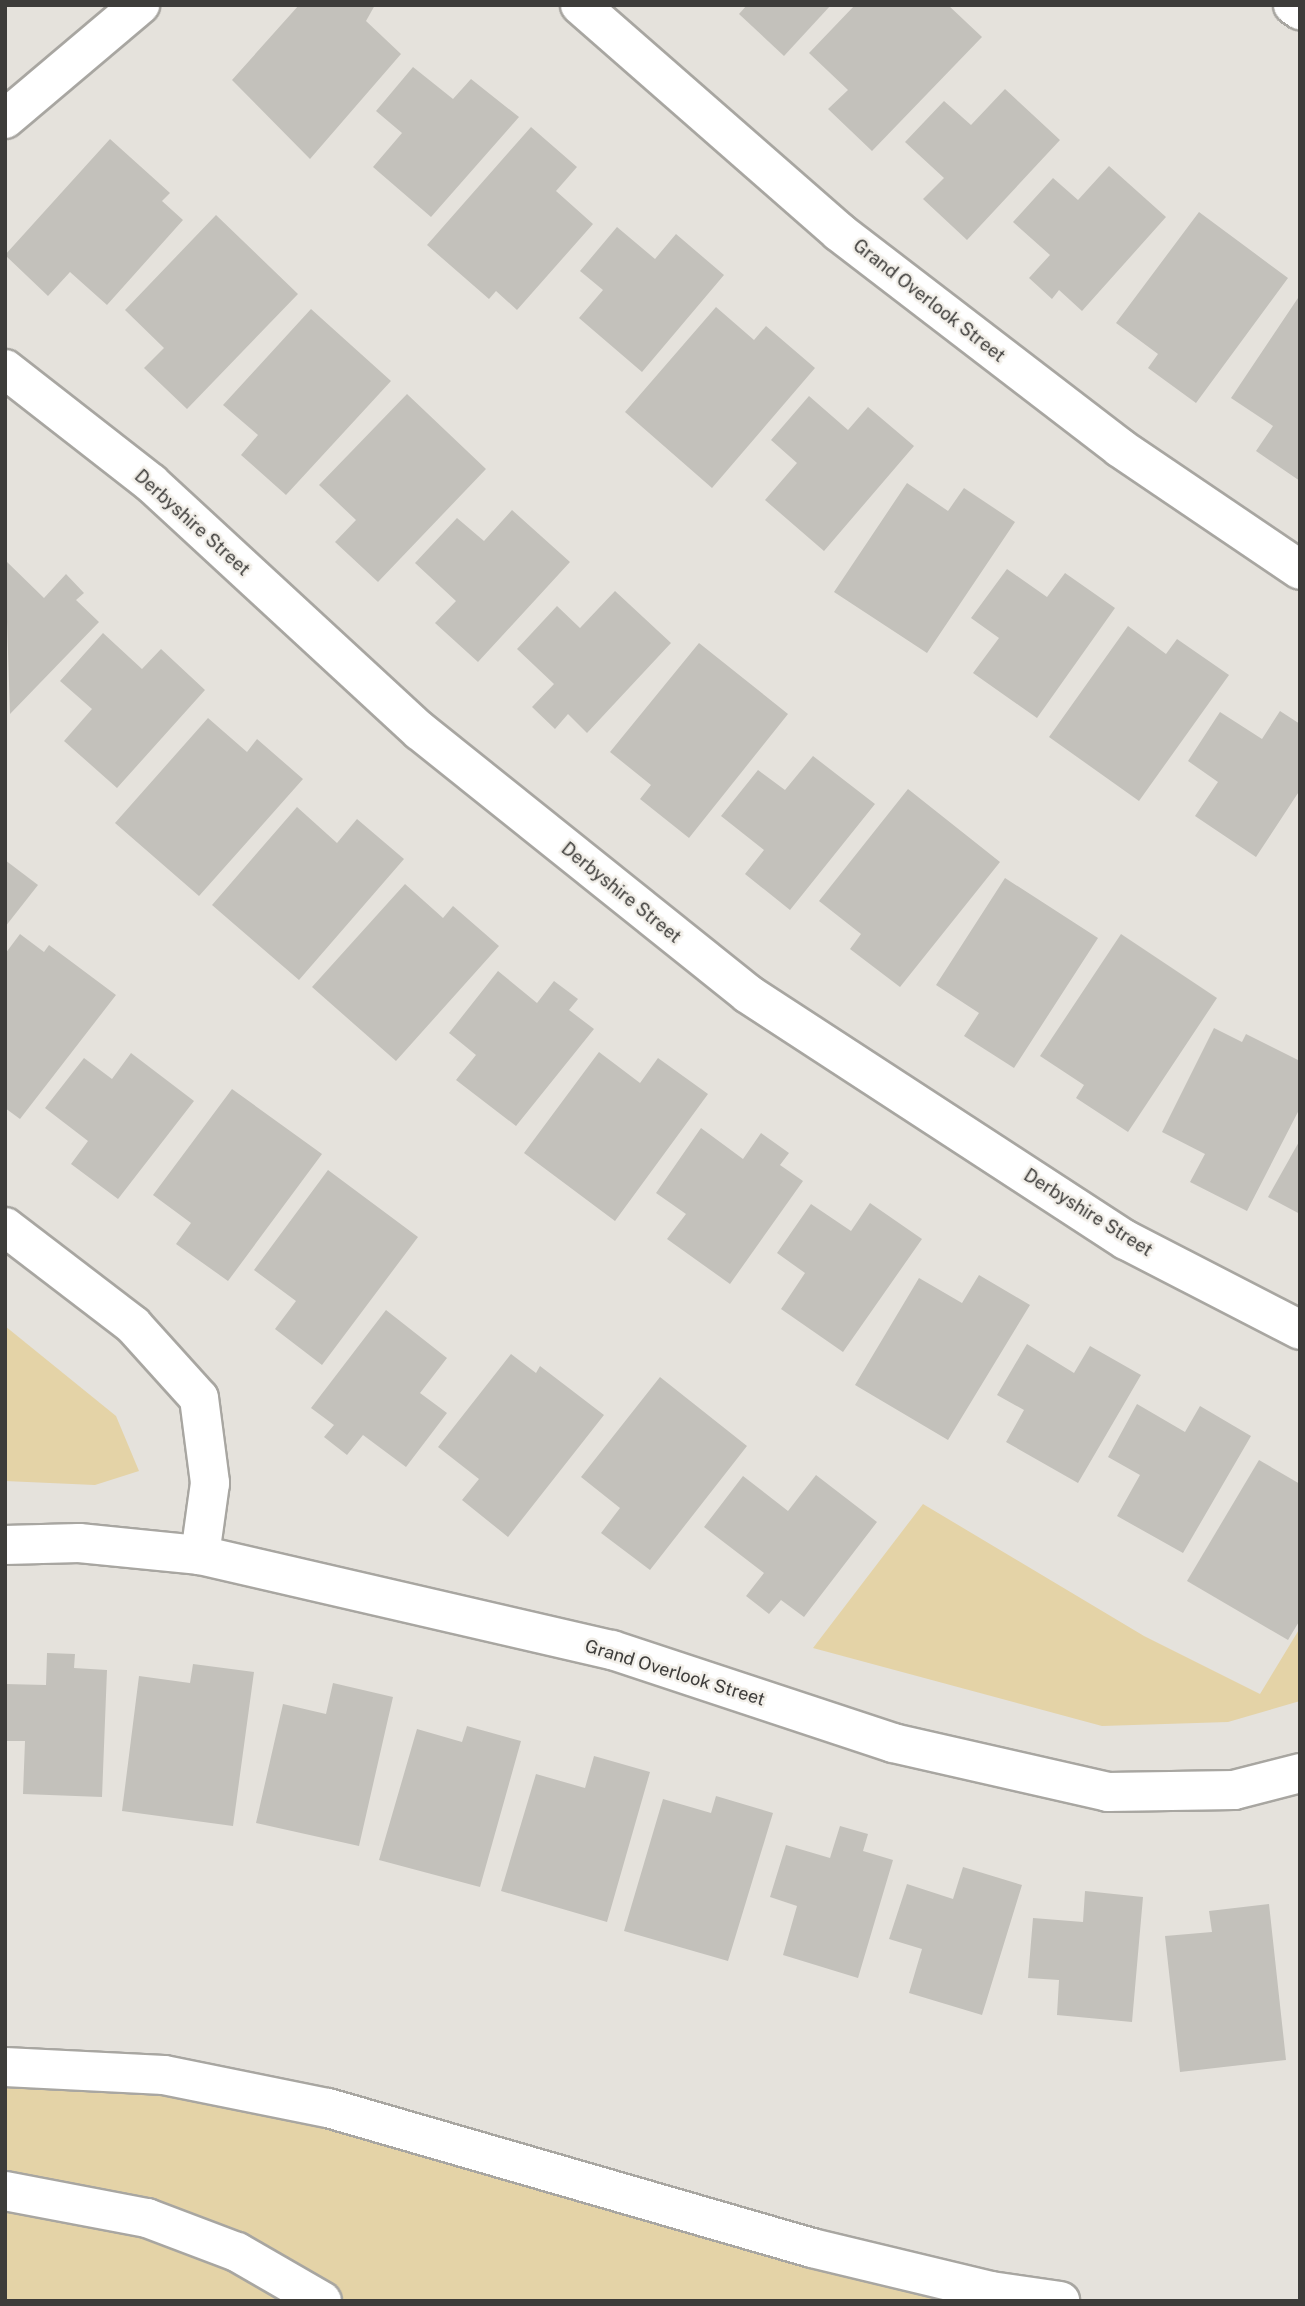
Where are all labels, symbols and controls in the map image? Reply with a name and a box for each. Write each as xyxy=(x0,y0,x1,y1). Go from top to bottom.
street label: Grand Overlook Street xyxy=(849,235,1009,367)
street label: Derbyshire Street xyxy=(130,466,254,580)
street label: Derbyshire Street xyxy=(557,838,685,948)
street label: Derbyshire Street xyxy=(1020,1165,1156,1261)
street label: Grand Overlook Street xyxy=(582,1635,768,1711)

